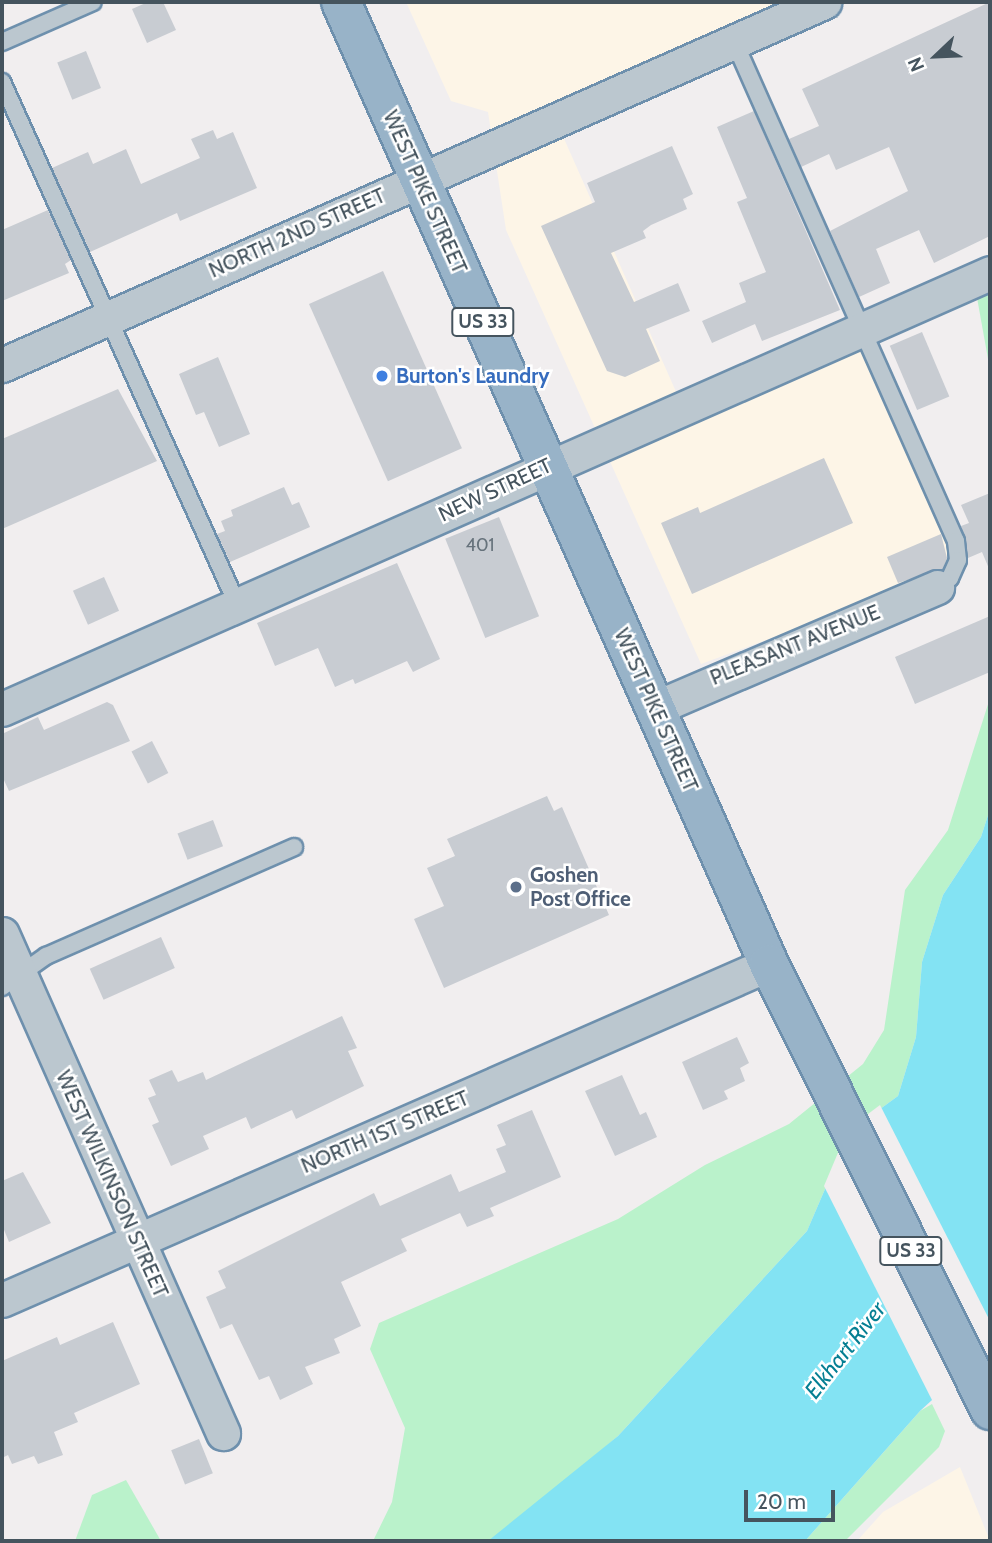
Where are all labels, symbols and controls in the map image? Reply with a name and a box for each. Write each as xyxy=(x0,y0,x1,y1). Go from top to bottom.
north arrow xyxy=(901,21,971,91)
text: N xyxy=(903,54,929,75)
street label: WEST PIKE STREET xyxy=(378,107,472,277)
street label: NORTH 2ND STREET xyxy=(205,183,389,283)
road number: US 33 xyxy=(450,306,516,338)
place label: Burton's Laundry xyxy=(396,363,549,389)
marker: Burton's Laundry xyxy=(374,368,390,384)
street label: NEW STREET xyxy=(435,453,555,527)
house number: 401 xyxy=(466,534,494,556)
street label: PLEASANT AVENUE xyxy=(706,599,884,691)
street label: WEST PIKE STREET xyxy=(609,625,703,795)
place label: Goshen Post Office xyxy=(530,862,631,912)
marker: Goshen Post Office xyxy=(508,879,524,895)
street label: WEST WILKINSON STREET xyxy=(50,1067,174,1301)
street label: NORTH 1ST STREET xyxy=(297,1085,473,1179)
road number: US 33 xyxy=(878,1236,944,1266)
water label: Elkhart River xyxy=(799,1296,891,1404)
scale bar xyxy=(747,1476,838,1520)
text: 20 m xyxy=(757,1489,806,1514)

